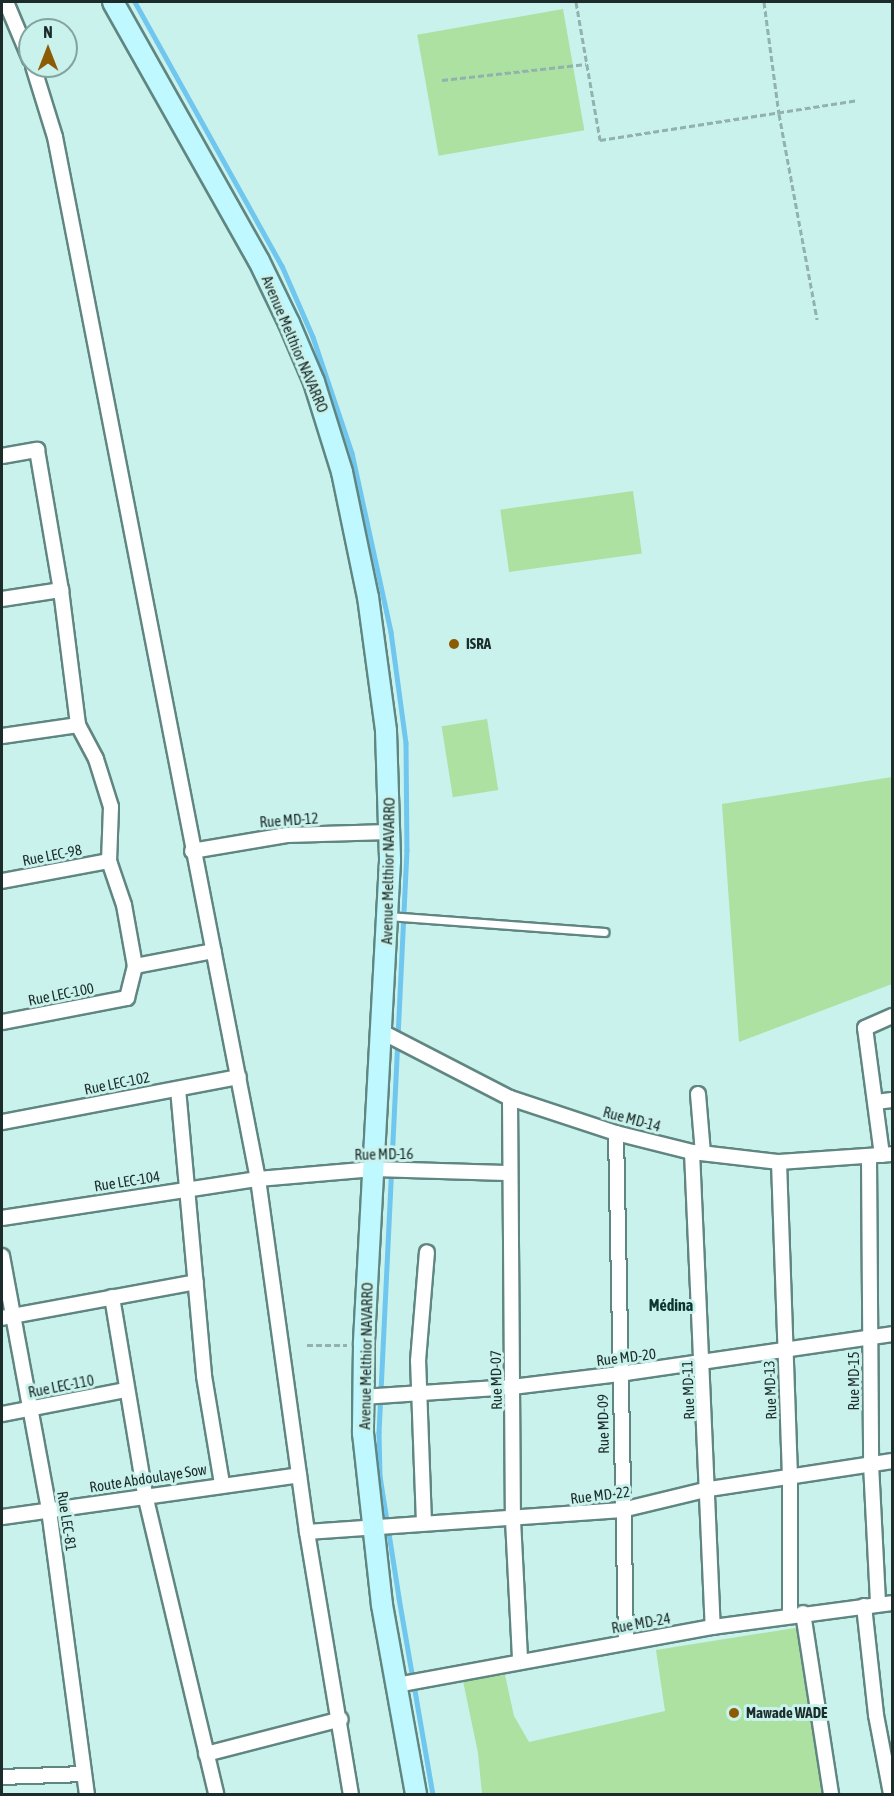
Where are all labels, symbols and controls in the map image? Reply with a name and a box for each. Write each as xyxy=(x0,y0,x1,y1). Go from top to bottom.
north arrow xyxy=(18,18,78,78)
text: N xyxy=(43,23,53,41)
street label: Avenue Melthior NAVARRO xyxy=(258,273,332,415)
place label: ISRA xyxy=(466,635,491,653)
marker: ISRA xyxy=(447,637,461,651)
street label: Avenue Melthior NAVARRO xyxy=(378,797,398,945)
street label: Rue MD-12 xyxy=(259,809,319,831)
street label: Rue LEC-98 xyxy=(21,840,83,870)
street label: Rue LEC-100 xyxy=(27,979,95,1009)
street label: Rue LEC-102 xyxy=(83,1068,151,1098)
street label: Rue MD-14 xyxy=(601,1103,663,1135)
street label: Rue MD-16 xyxy=(354,1144,414,1164)
street label: Rue LEC-104 xyxy=(93,1167,161,1195)
street label: Avenue Melthior NAVARRO xyxy=(356,1282,376,1430)
district label: Médina xyxy=(649,1295,693,1315)
street label: Rue MD-20 xyxy=(595,1344,657,1370)
street label: Rue MD-07 xyxy=(486,1350,506,1410)
street label: Rue MD-15 xyxy=(845,1351,863,1411)
street label: Rue MD-11 xyxy=(678,1360,698,1420)
street label: Rue MD-13 xyxy=(760,1360,780,1420)
street label: Rue LEC-110 xyxy=(27,1371,95,1401)
street label: Rue MD-09 xyxy=(593,1394,613,1454)
street label: Route Abdoulaye Sow xyxy=(88,1460,208,1496)
street label: Rue MD-22 xyxy=(569,1482,631,1508)
street label: Rue LEC-81 xyxy=(53,1490,81,1552)
street label: Rue MD-24 xyxy=(610,1609,672,1637)
place label: Mawade WADE xyxy=(746,1704,827,1722)
marker: Mawade WADE xyxy=(727,1706,741,1720)

